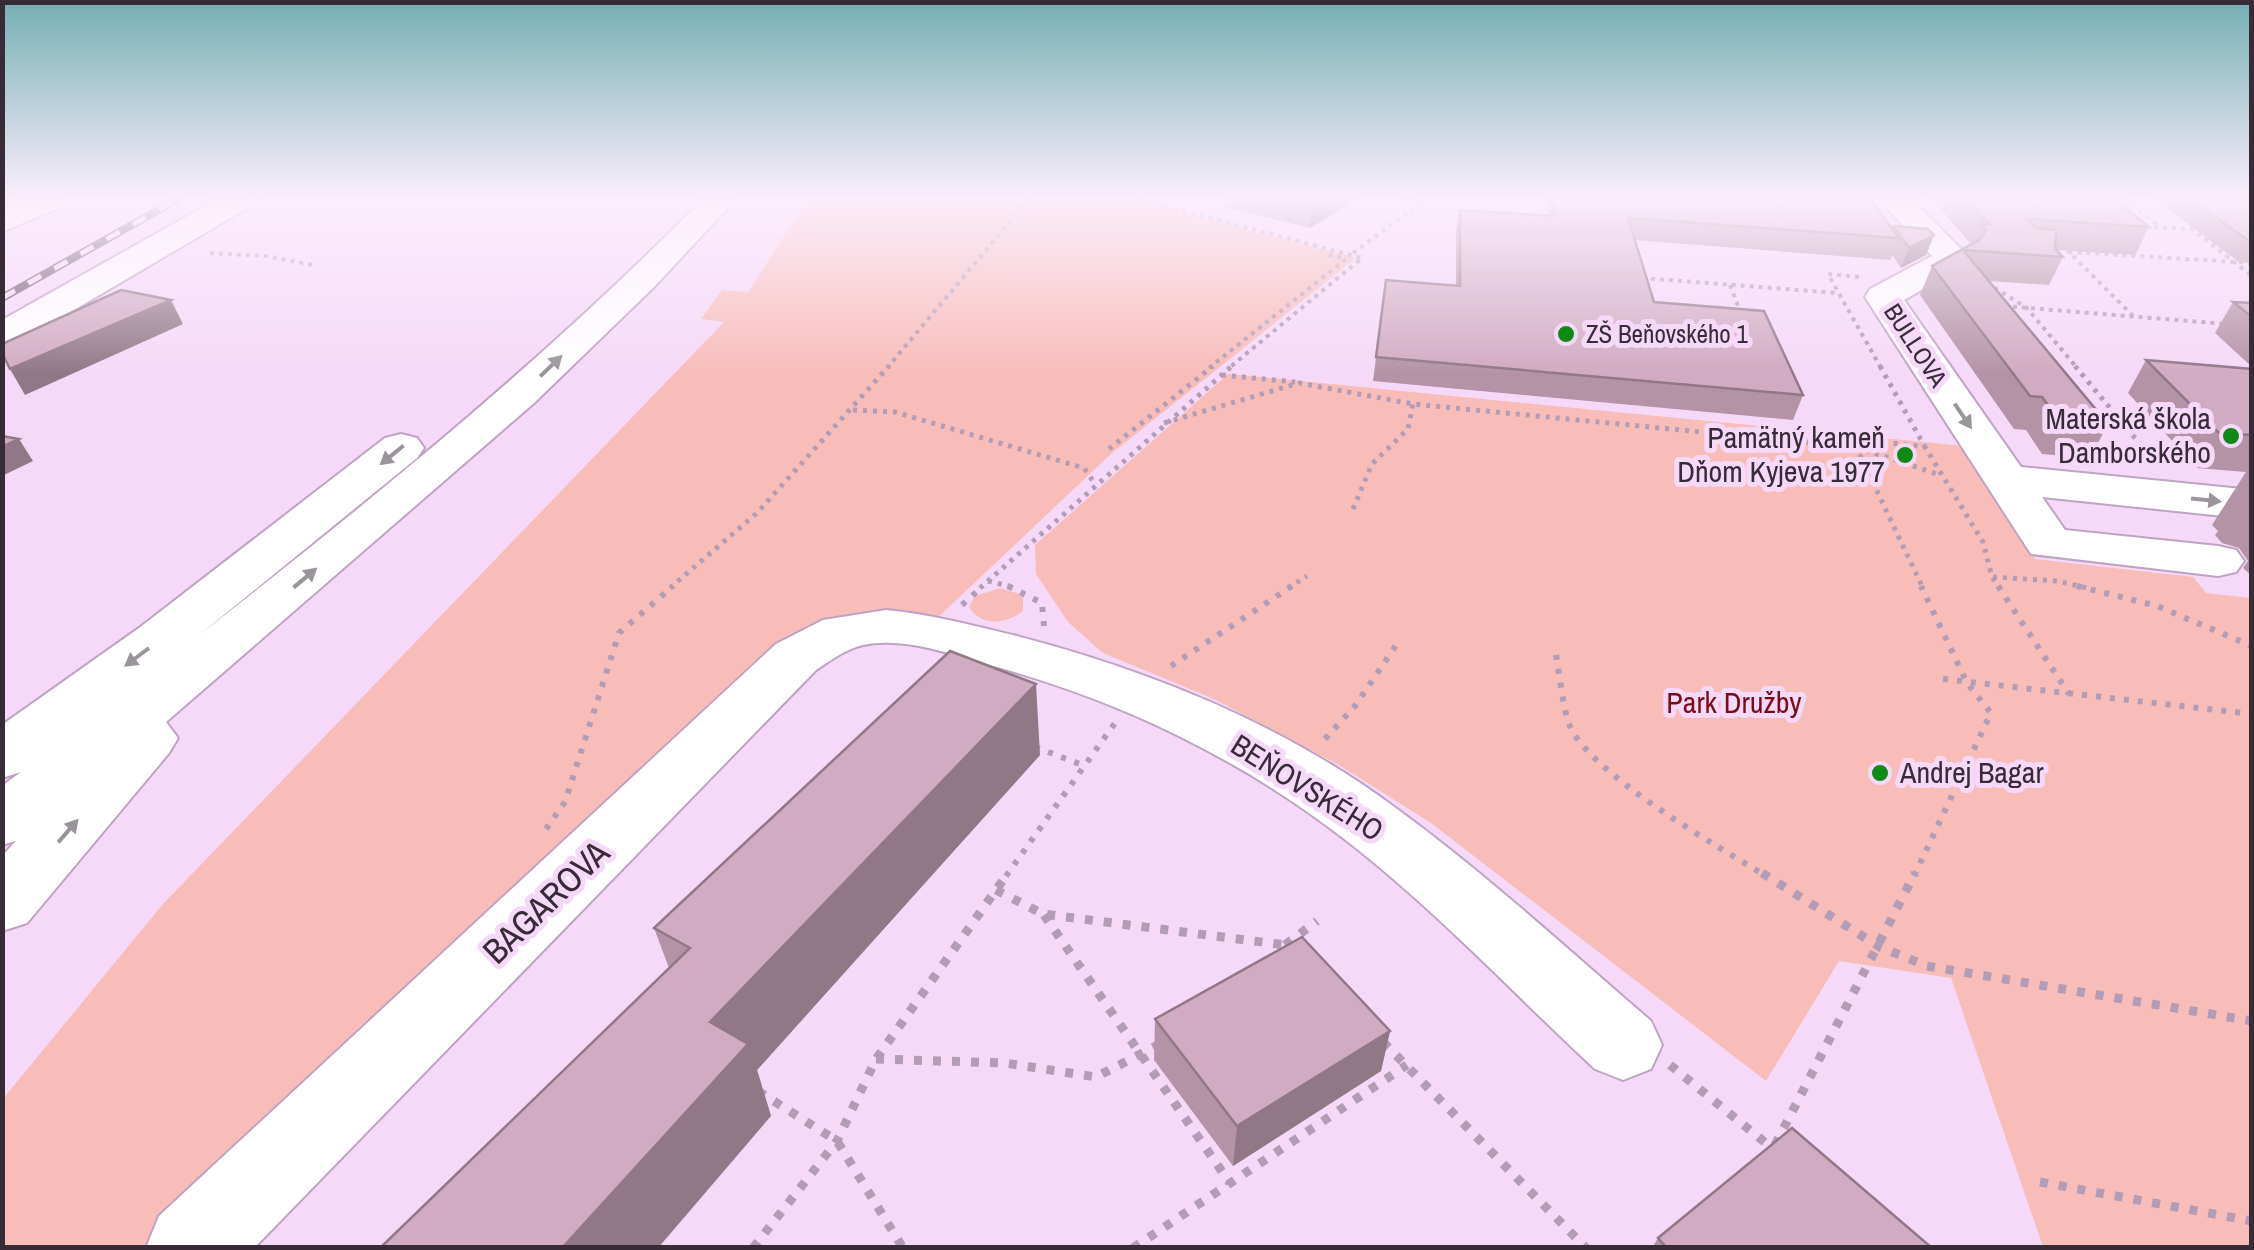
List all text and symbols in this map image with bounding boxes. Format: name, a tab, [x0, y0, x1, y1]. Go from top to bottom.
street label: BULLOVA	[1876, 297, 1956, 394]
place label: ZŠ Beňovského 1	[1586, 317, 1748, 351]
marker: ZŠ Beňovského 1	[1555, 323, 1577, 345]
one-way arrow	[539, 355, 563, 378]
place label: Materská škola Damborského	[2046, 398, 2211, 472]
one-way arrow	[1953, 403, 1972, 430]
place label: Pamätný kameň Dňom Kyjeva 1977	[1677, 417, 1885, 491]
marker: Materská škola Damborského	[2220, 425, 2242, 447]
one-way arrow	[379, 444, 404, 465]
marker: Pamätný kameň Dňom Kyjeva 1977	[1894, 444, 1916, 466]
one-way arrow	[2190, 492, 2222, 508]
one-way arrow	[292, 567, 317, 589]
one-way arrow	[123, 646, 150, 666]
park label: Park Družby	[1666, 682, 1802, 722]
street label: BEŇOVSKÉHO	[1224, 725, 1391, 850]
place label: Andrej Bagar	[1899, 752, 2044, 792]
marker: Andrej Bagar	[1869, 762, 1891, 784]
one-way arrow	[56, 819, 78, 844]
street label: BAGAROVA	[472, 829, 620, 974]

